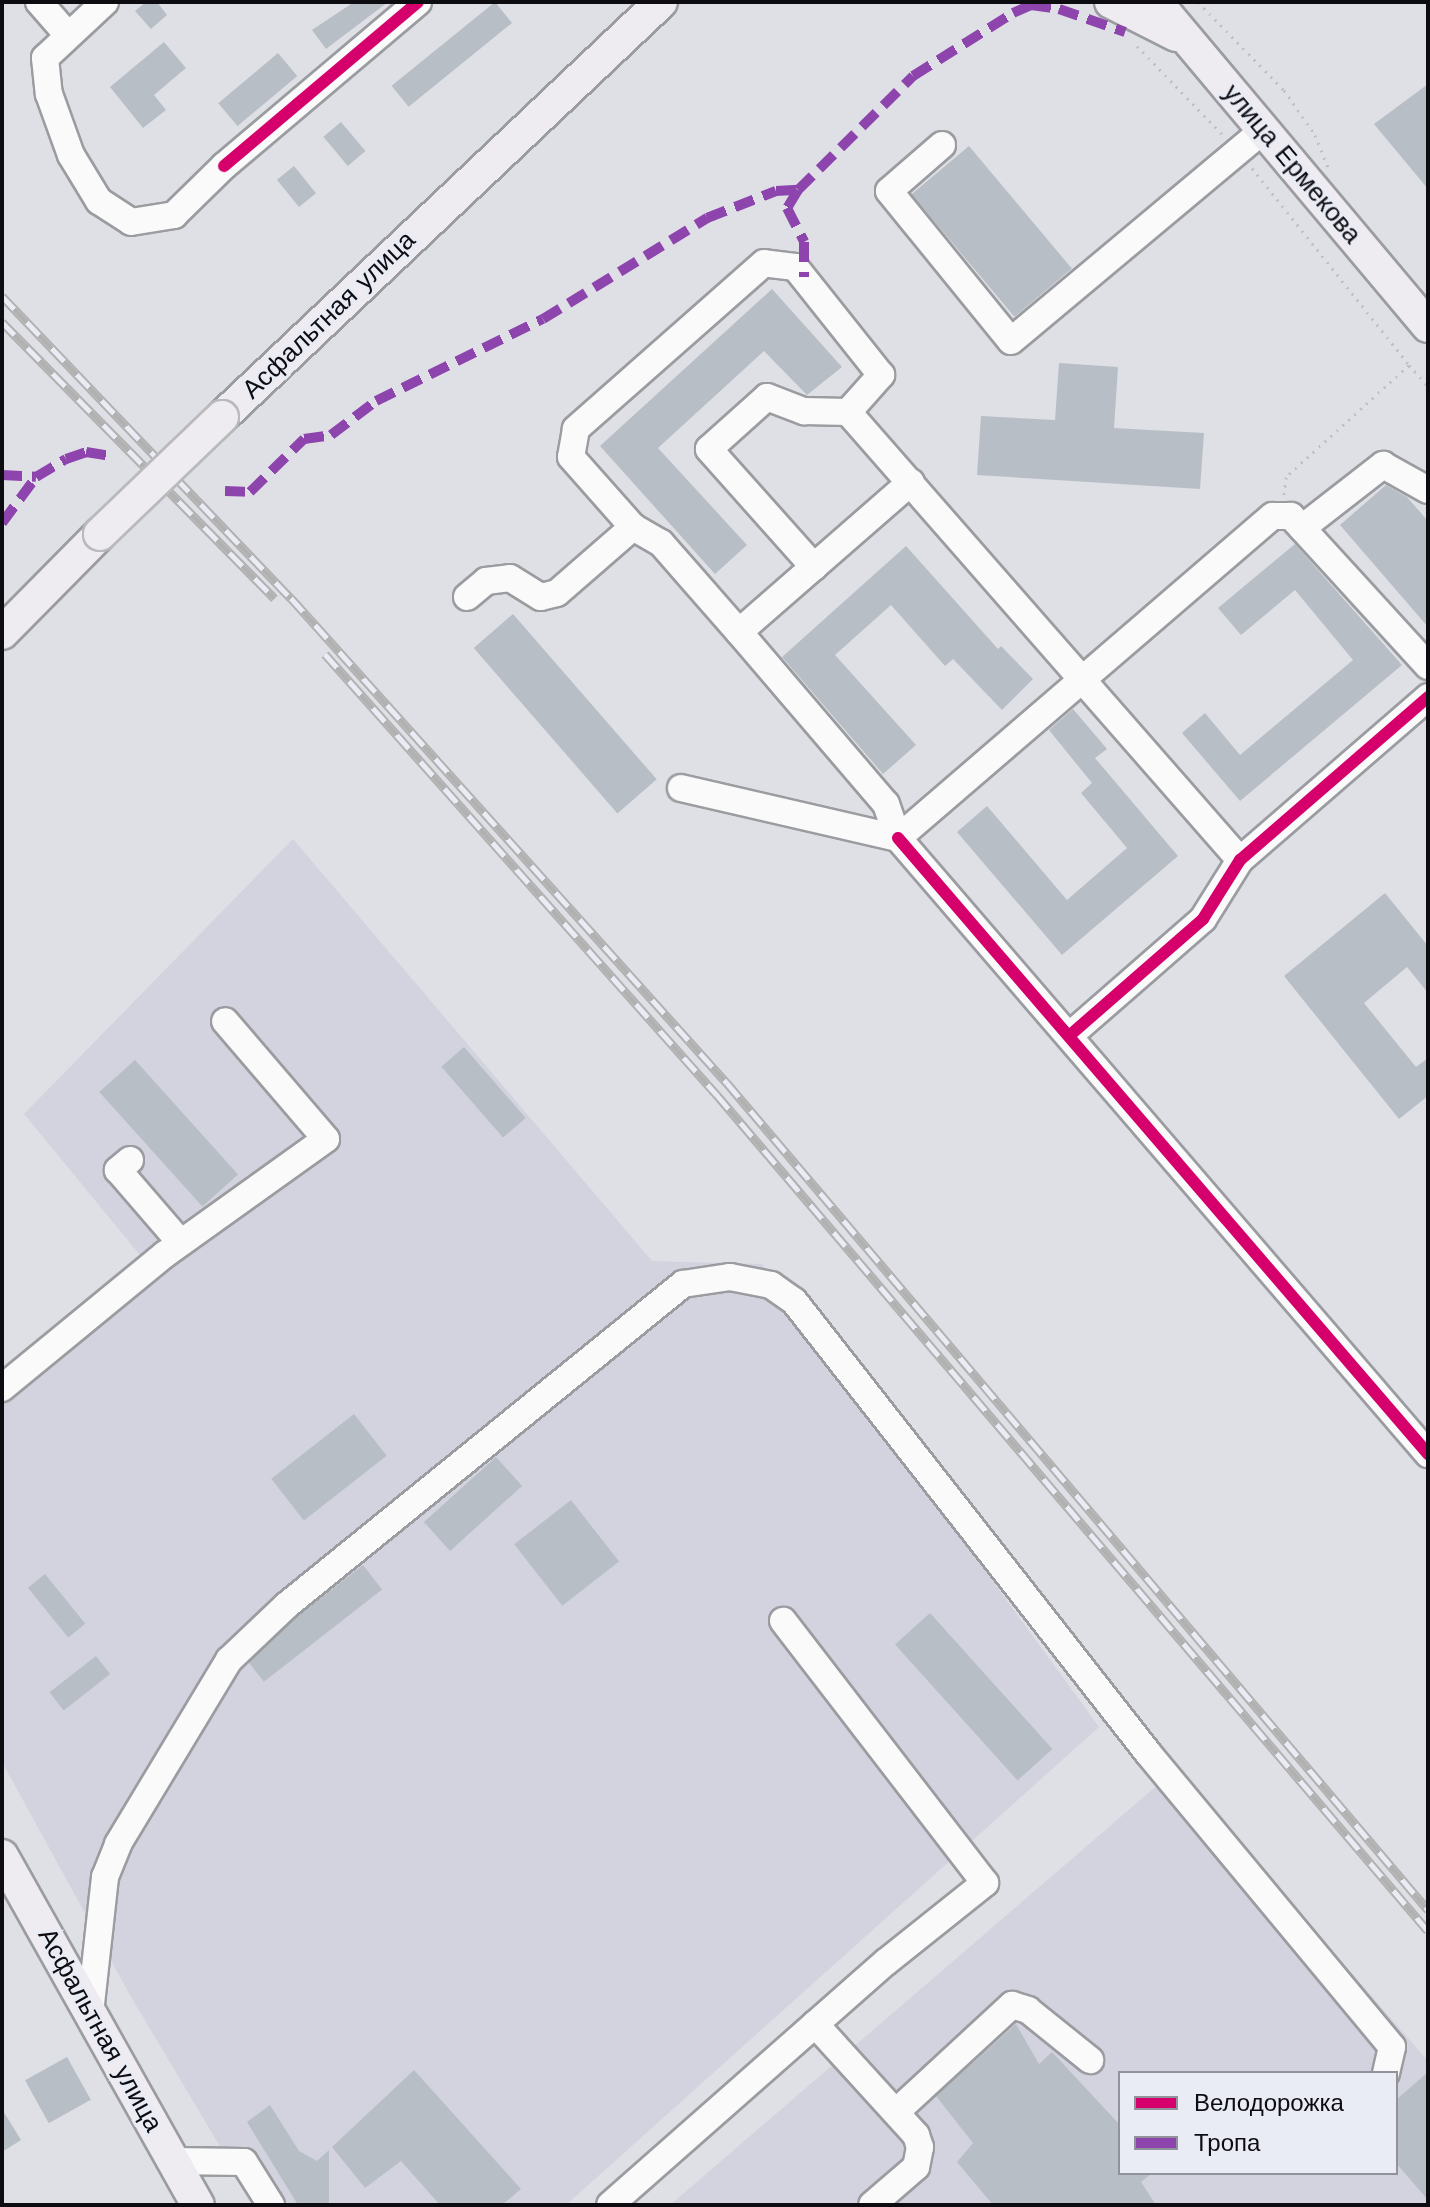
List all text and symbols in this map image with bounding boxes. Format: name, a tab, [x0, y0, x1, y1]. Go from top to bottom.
street label: улица Ермекова	[1216, 78, 1368, 250]
street label: Асфальтная улица	[236, 225, 422, 405]
street label: Асфальтная улица	[31, 1923, 169, 2137]
legend	[1118, 2071, 1398, 2175]
text: Велодорожка	[1194, 2089, 1344, 2117]
text: Тропа	[1194, 2129, 1260, 2157]

